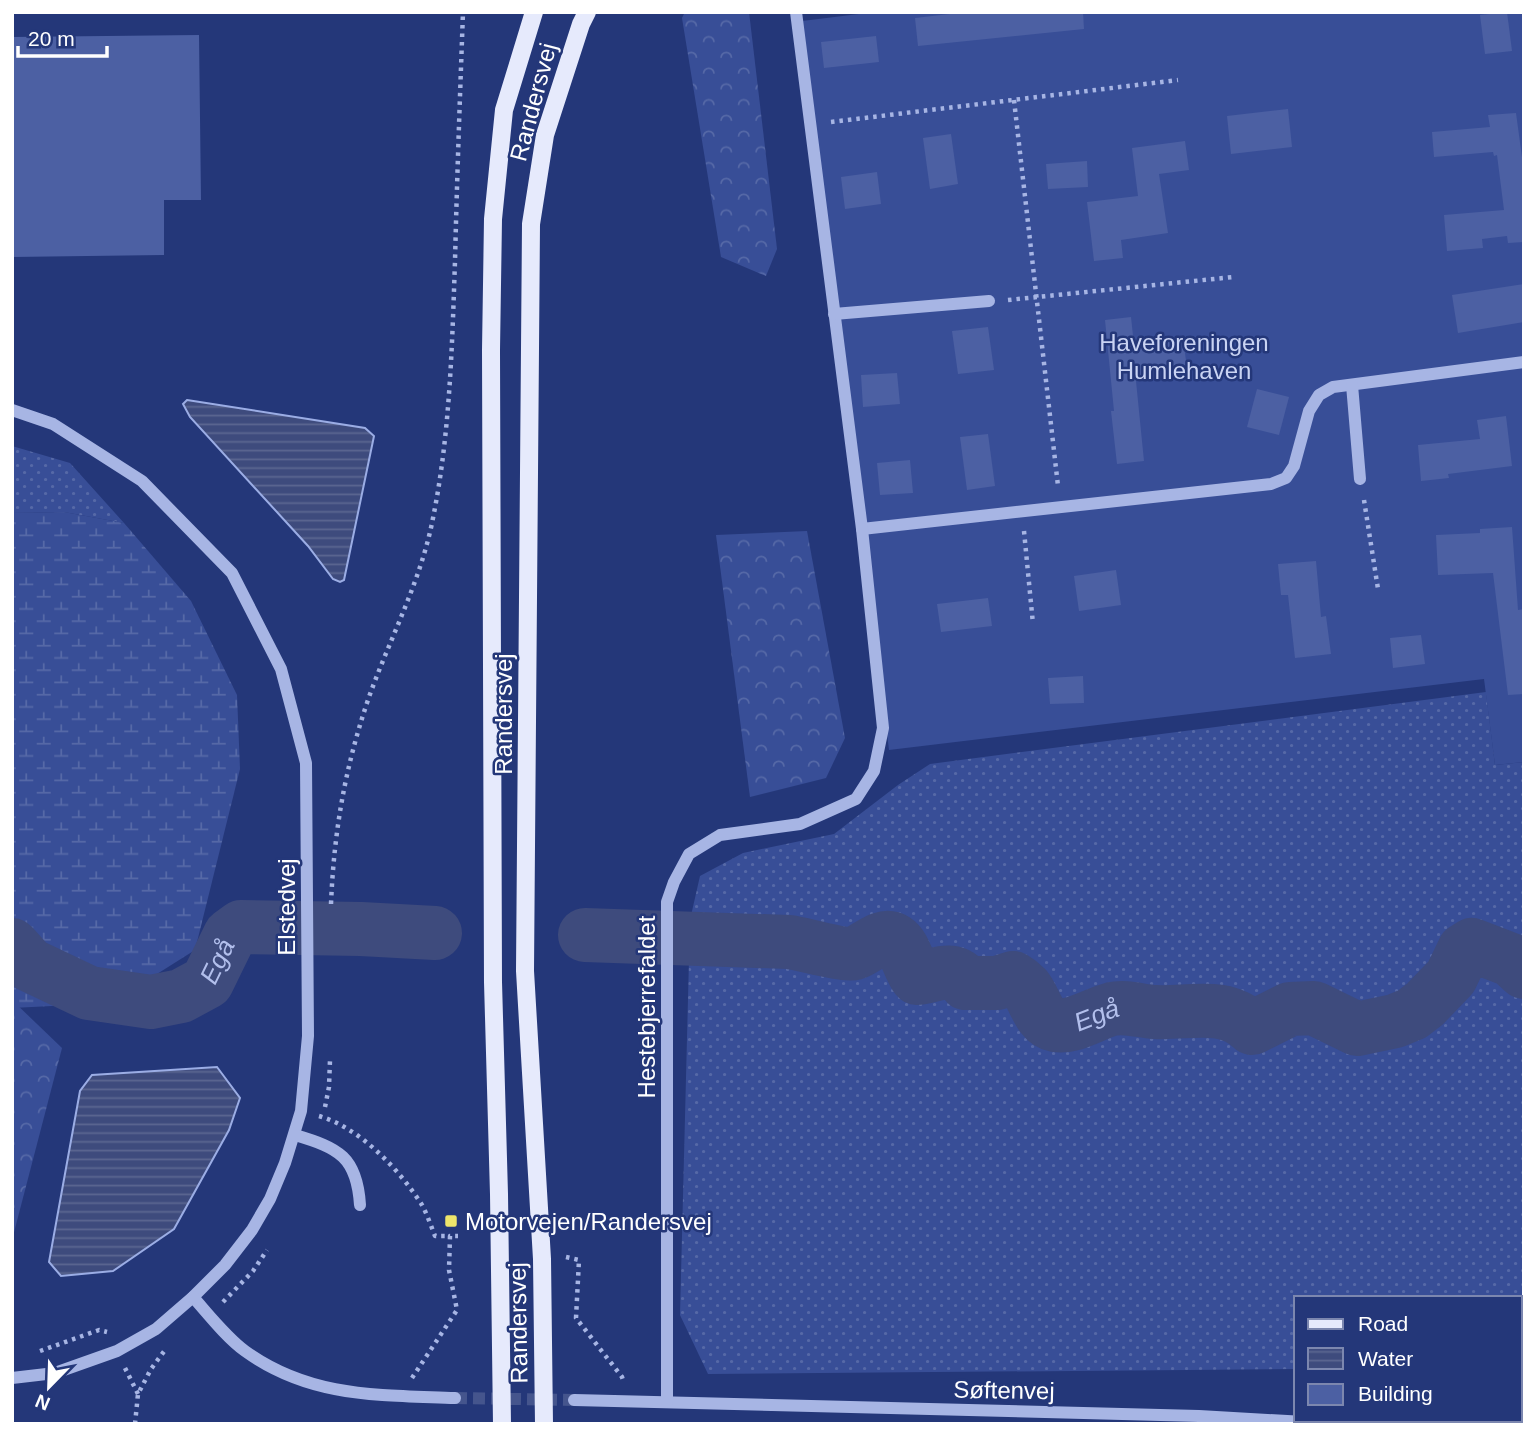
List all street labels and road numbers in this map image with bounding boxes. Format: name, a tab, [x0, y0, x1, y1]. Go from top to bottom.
street label: Randersvej	[504, 40, 562, 164]
street label: Randersvej	[490, 653, 517, 775]
street label: Elstedvej	[273, 858, 300, 956]
street label: Hestebjerrefaldet	[633, 915, 660, 1098]
street label: Randersvej	[503, 1262, 533, 1384]
street label: Søftenvej	[953, 1376, 1055, 1404]

